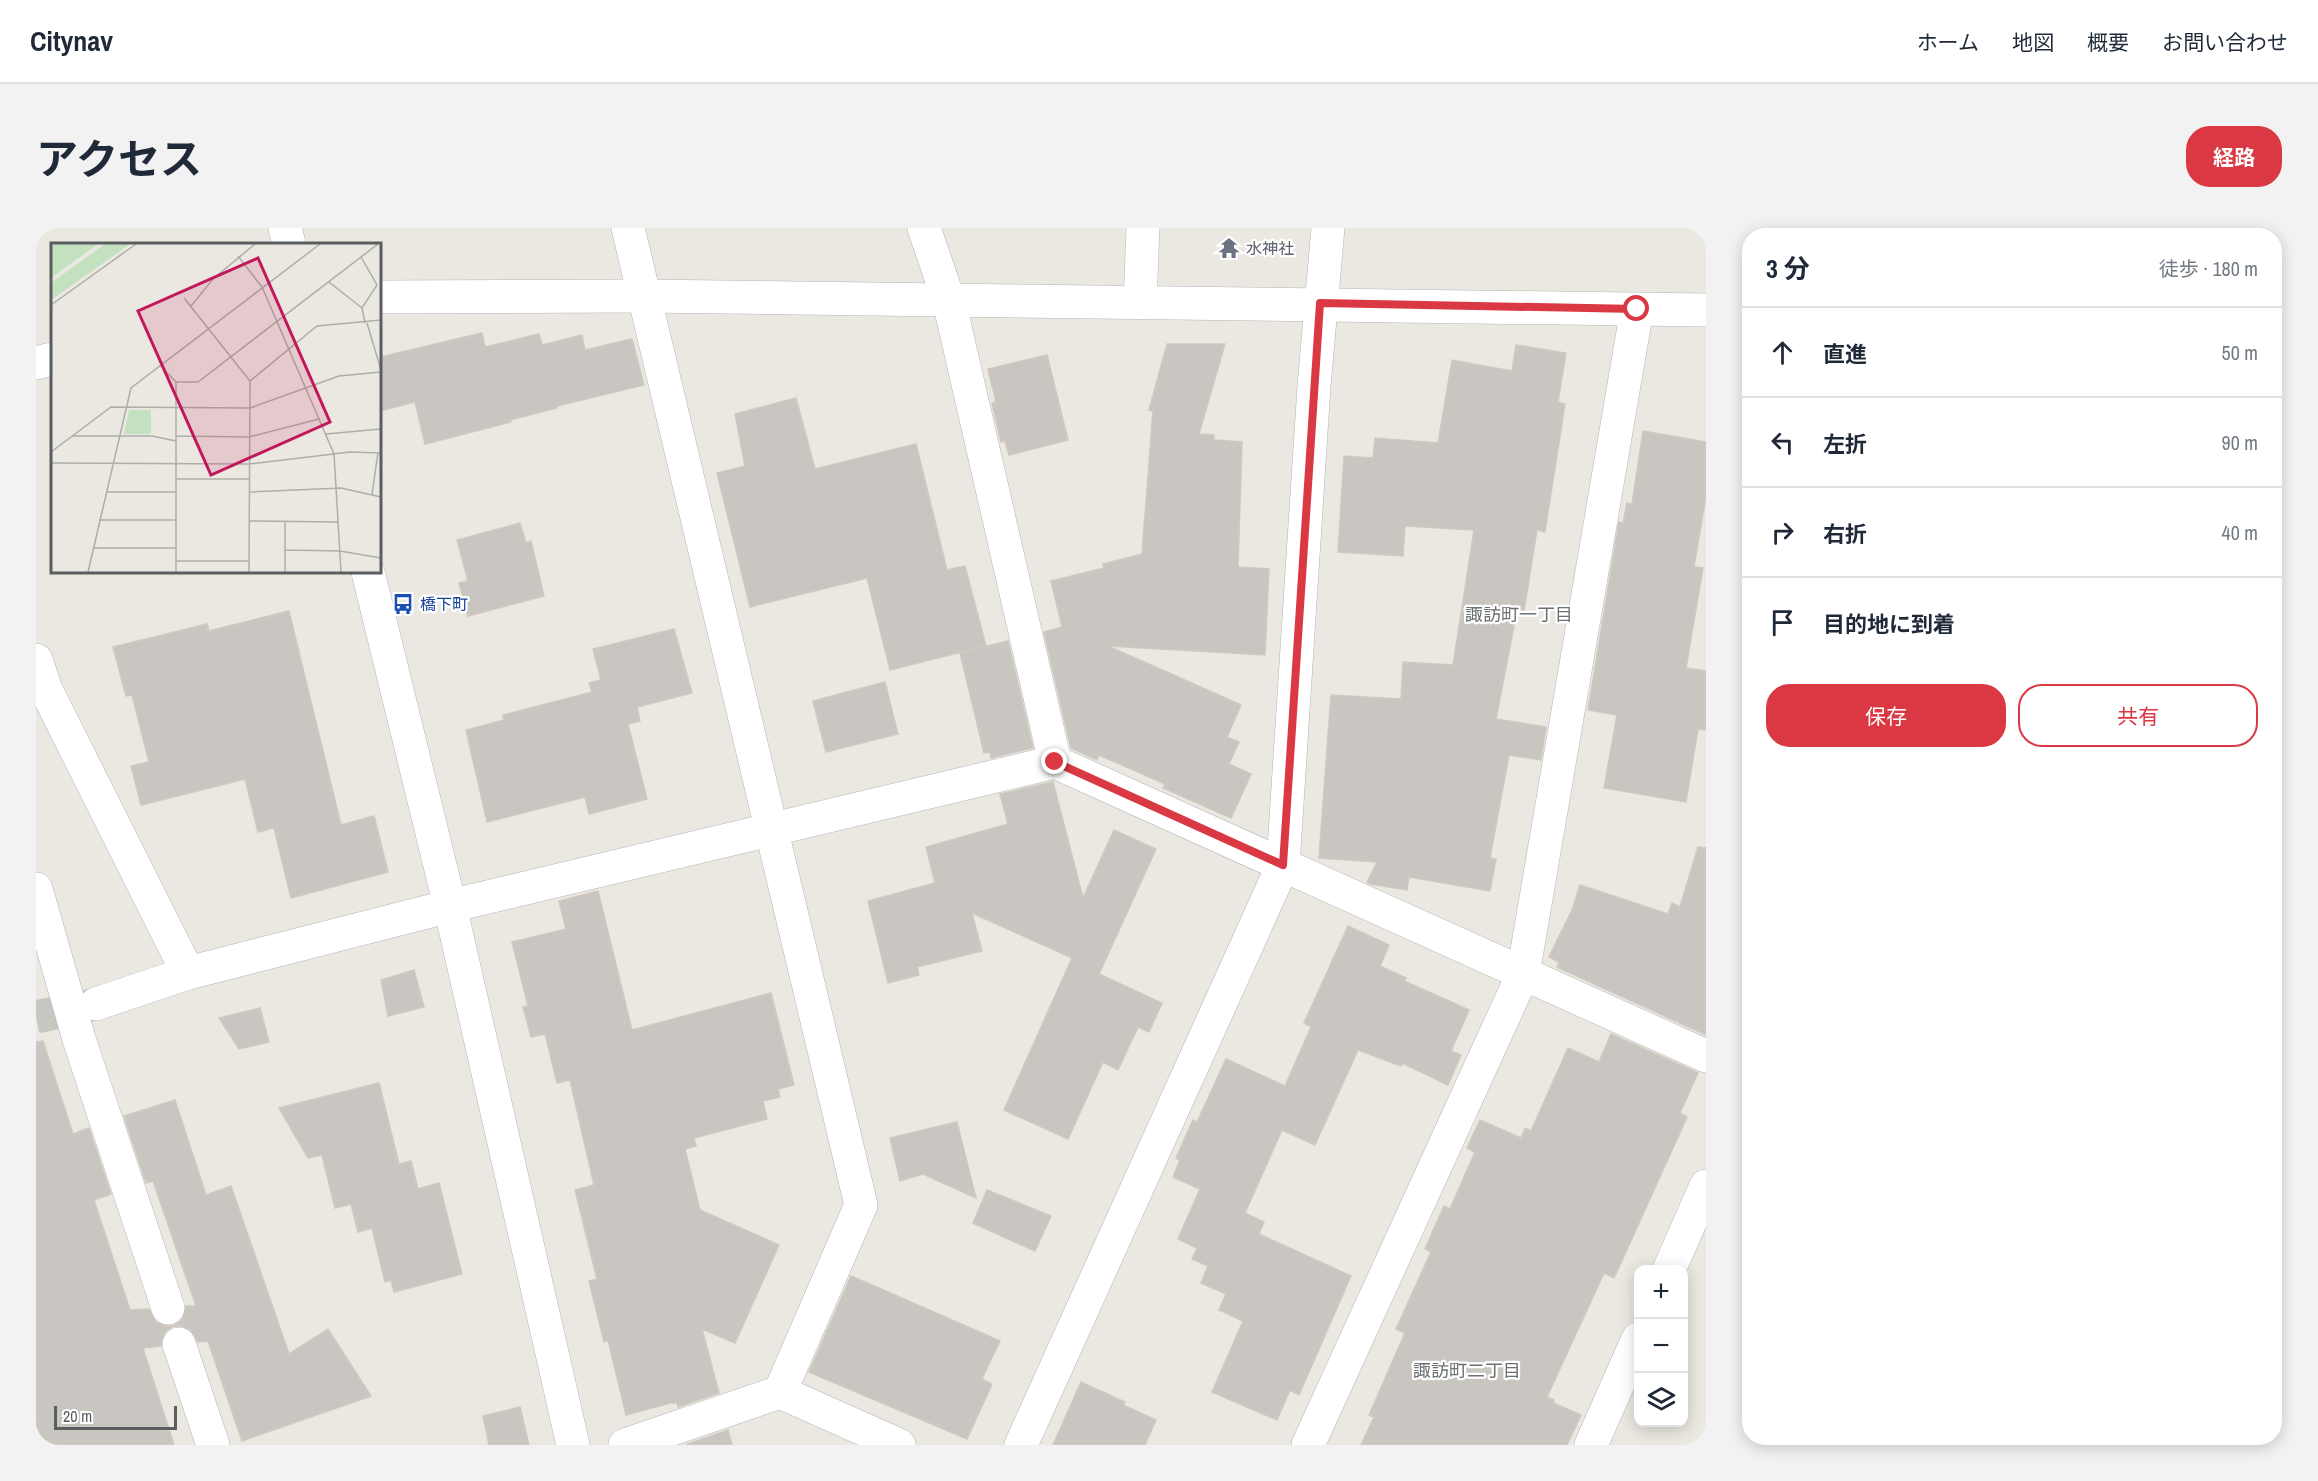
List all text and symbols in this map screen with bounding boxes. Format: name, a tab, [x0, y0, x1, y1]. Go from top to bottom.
text: Citynav	[30, 22, 113, 60]
text: ホーム	[1917, 28, 1979, 57]
text: 地図	[2012, 28, 2054, 57]
text: 概要	[2087, 28, 2129, 57]
text: お問い合わせ	[2162, 28, 2288, 57]
button: 経路	[2186, 126, 2282, 187]
text: アクセス	[36, 131, 202, 187]
temple icon: 水神社	[1217, 236, 1241, 260]
place label: 水神社	[1246, 237, 1294, 259]
inset map	[51, 243, 381, 573]
text: 3 分	[1766, 251, 1810, 286]
text: 徒歩 · 180 m	[2159, 255, 2258, 282]
route start	[1623, 295, 1649, 321]
icon: ahead	[1766, 336, 1799, 369]
text: 直進	[1823, 339, 1867, 369]
text: 50 m	[2222, 339, 2258, 366]
icon: left	[1766, 426, 1799, 459]
text: 左折	[1823, 429, 1867, 459]
text: 90 m	[2222, 429, 2258, 456]
icon: right	[1766, 516, 1799, 549]
text: 右折	[1823, 519, 1867, 549]
text: 40 m	[2222, 519, 2258, 546]
bus stop icon: 橋下町	[391, 592, 415, 616]
place label: 橋下町	[420, 593, 468, 615]
district label: 諏訪町一丁目	[1465, 602, 1573, 627]
icon: arrive	[1766, 606, 1799, 639]
text: 目的地に到着	[1823, 609, 1955, 639]
button: 保存	[1766, 684, 2006, 747]
button: 共有	[2018, 684, 2258, 747]
route end	[1041, 748, 1067, 774]
map controls	[1634, 1265, 1688, 1427]
button: +	[1634, 1265, 1688, 1319]
button: −	[1634, 1319, 1688, 1373]
district label: 諏訪町二丁目	[1413, 1358, 1521, 1383]
button: layers	[1634, 1373, 1688, 1427]
scale bar	[54, 1403, 177, 1430]
text: 20 m	[63, 1405, 92, 1427]

